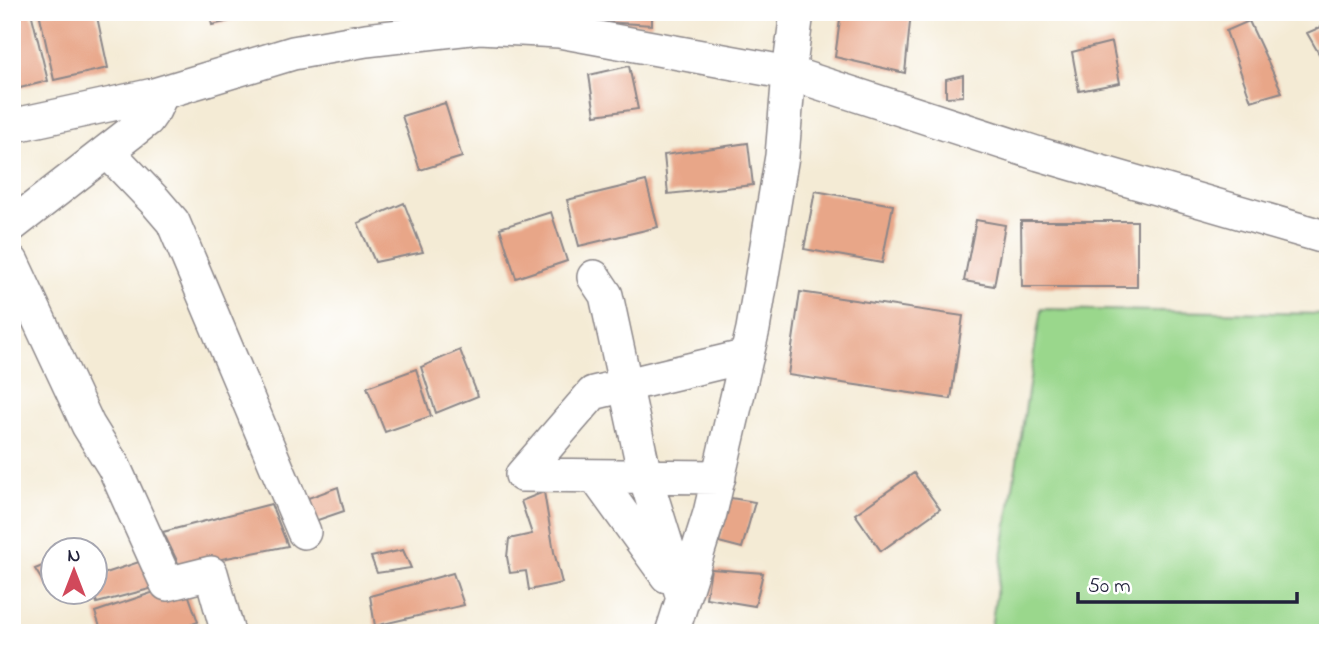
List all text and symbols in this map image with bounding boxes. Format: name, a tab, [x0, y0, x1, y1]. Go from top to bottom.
north arrow	[38, 536, 108, 606]
text: N	[68, 543, 81, 570]
scale bar	[1078, 561, 1296, 605]
text: 50 m	[1088, 572, 1131, 602]

